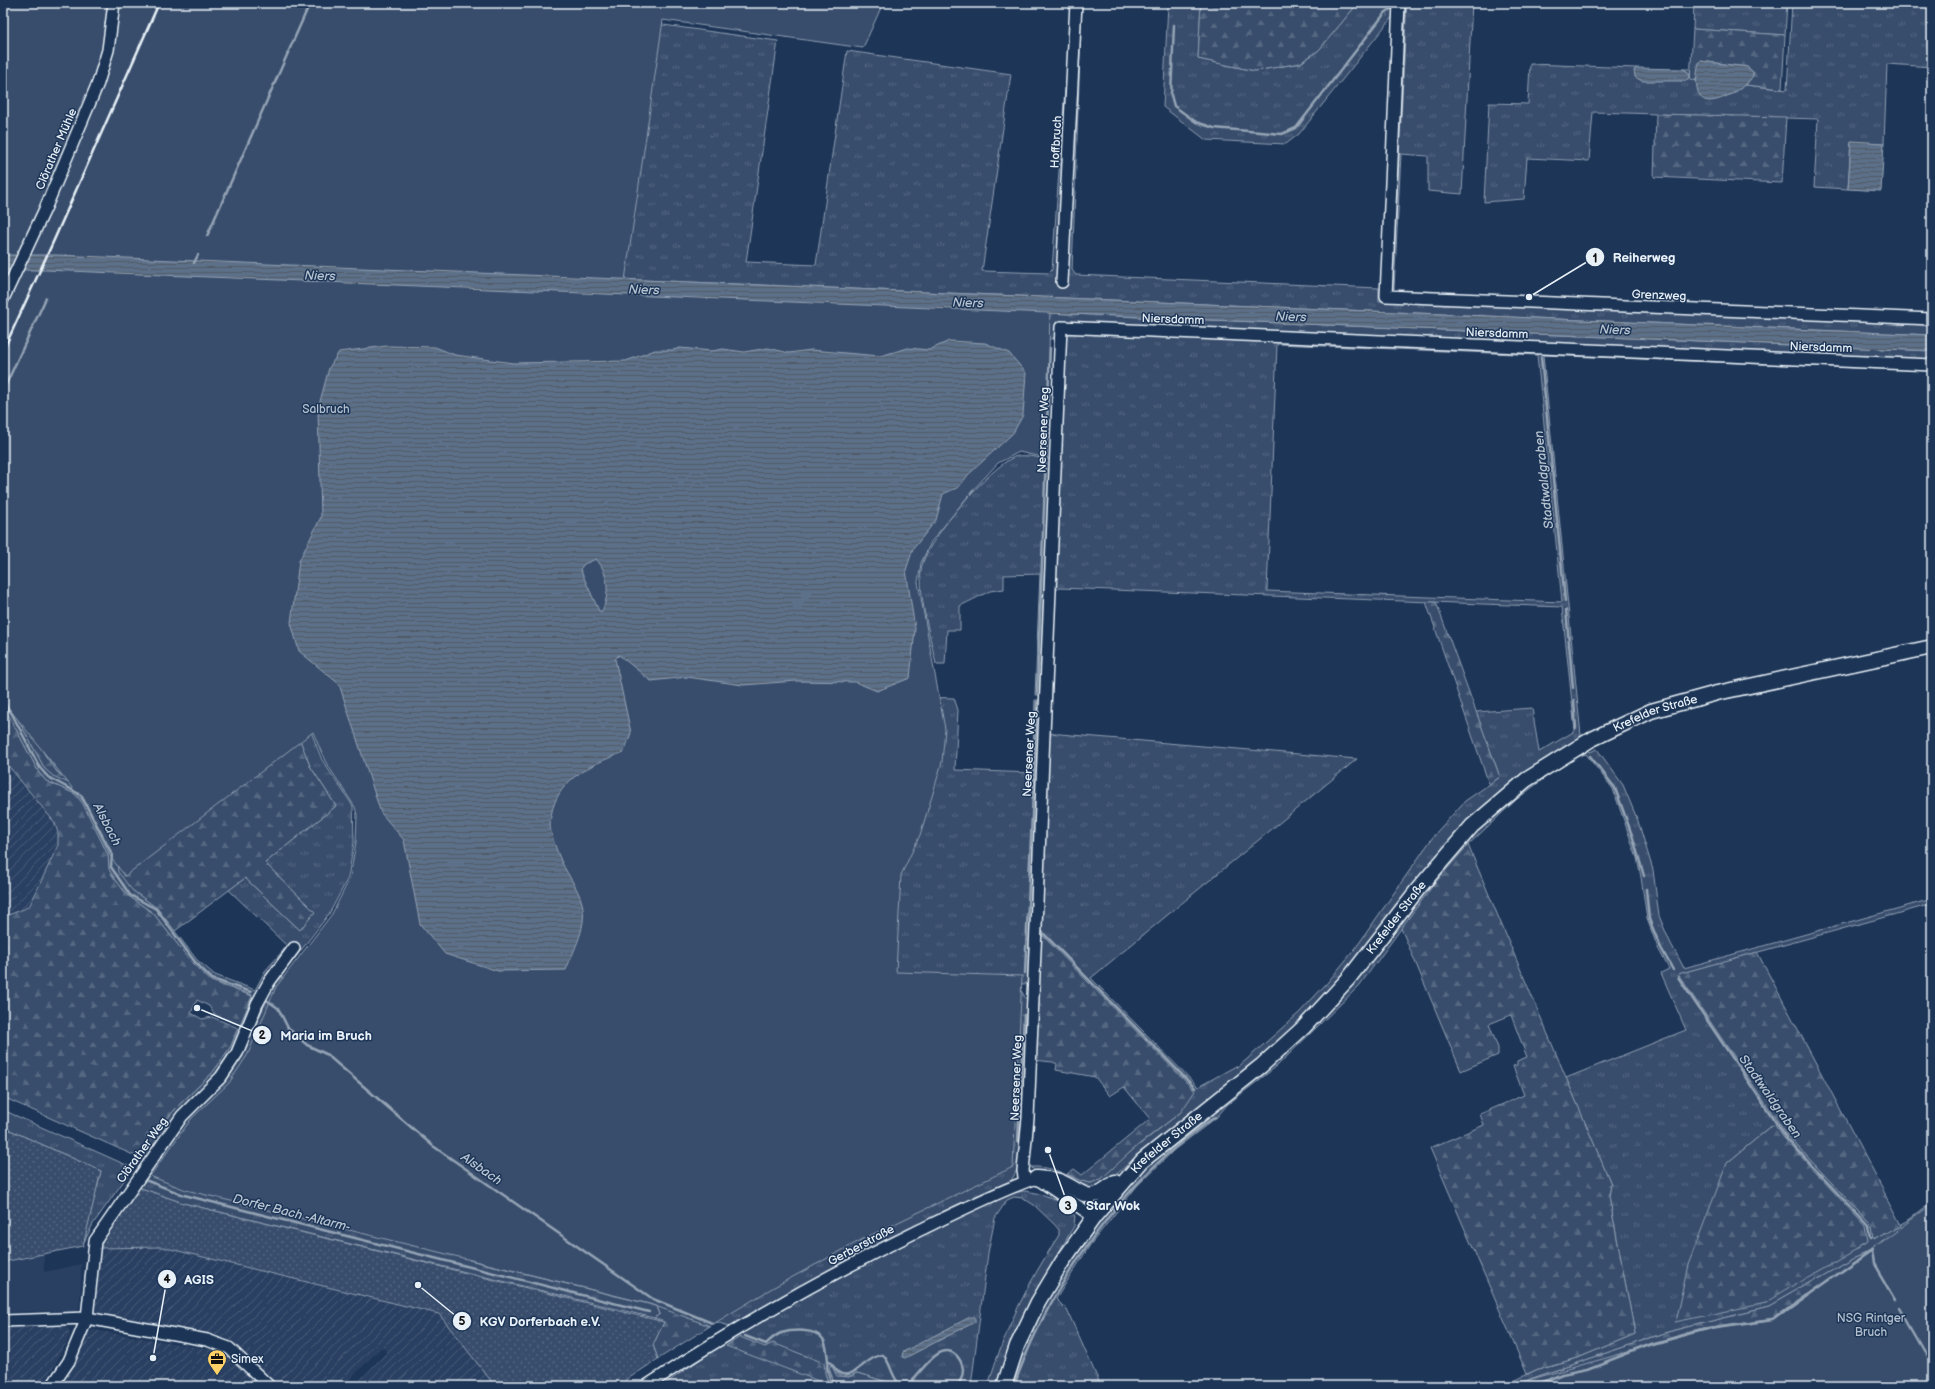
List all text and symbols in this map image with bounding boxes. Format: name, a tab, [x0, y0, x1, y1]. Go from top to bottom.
street label: Clörather Mühle	[33, 106, 80, 192]
street label: Hoffbruch	[1048, 115, 1065, 169]
callout: Reiherweg	[1585, 245, 1683, 270]
text: Reiherweg	[1613, 250, 1675, 266]
text: 1	[1592, 251, 1598, 266]
water label: Niers	[304, 267, 336, 285]
water label: Niers	[628, 281, 660, 299]
street label: Grenzweg	[1631, 287, 1687, 304]
water label: Niers	[952, 294, 984, 312]
water label: Niers	[1275, 308, 1307, 326]
street label: Niersdamm	[1141, 311, 1205, 328]
water label: Niers	[1599, 321, 1631, 339]
street label: Niersdamm	[1465, 325, 1529, 342]
street label: Niersdamm	[1789, 339, 1853, 356]
street label: Neersener Weg	[1035, 387, 1052, 473]
park label: Salbruch	[302, 402, 350, 417]
water label: Stadtwaldgraben	[1531, 430, 1557, 530]
street label: Krefelder Straße	[1611, 692, 1699, 736]
street label: Neersener Weg	[1020, 711, 1039, 797]
water label: Alsbach	[89, 799, 125, 849]
street label: Krefelder Straße	[1363, 878, 1430, 957]
callout: Maria im Bruch	[252, 1023, 380, 1048]
text: 2	[258, 1028, 266, 1043]
text: Maria im Bruch	[280, 1028, 372, 1044]
street label: Neersener Weg	[1008, 1035, 1025, 1121]
water label: Stadtwaldgraben	[1735, 1052, 1805, 1142]
street label: Krefelder Straße	[1128, 1109, 1206, 1177]
street label: Clörather Weg	[114, 1114, 171, 1186]
water label: Alsbach	[457, 1148, 505, 1189]
water label: Dorfer Bach -Altarm-	[231, 1191, 353, 1235]
callout: Star Wok	[1058, 1193, 1148, 1218]
text: Star Wok	[1086, 1198, 1140, 1214]
text: 3	[1064, 1199, 1072, 1214]
street label: Gerberstraße	[825, 1222, 897, 1269]
callout: AGIS	[157, 1267, 222, 1292]
text: 4	[163, 1272, 171, 1287]
text: AGIS	[183, 1272, 214, 1288]
callout: KGV Dorferbach e.V.	[452, 1309, 609, 1334]
park label: NSG Rintger Bruch	[1837, 1311, 1906, 1340]
text: 5	[459, 1314, 466, 1329]
text: KGV Dorferbach e.V.	[480, 1314, 601, 1330]
office icon: Simex	[206, 1348, 228, 1376]
place label: Simex	[231, 1352, 264, 1367]

